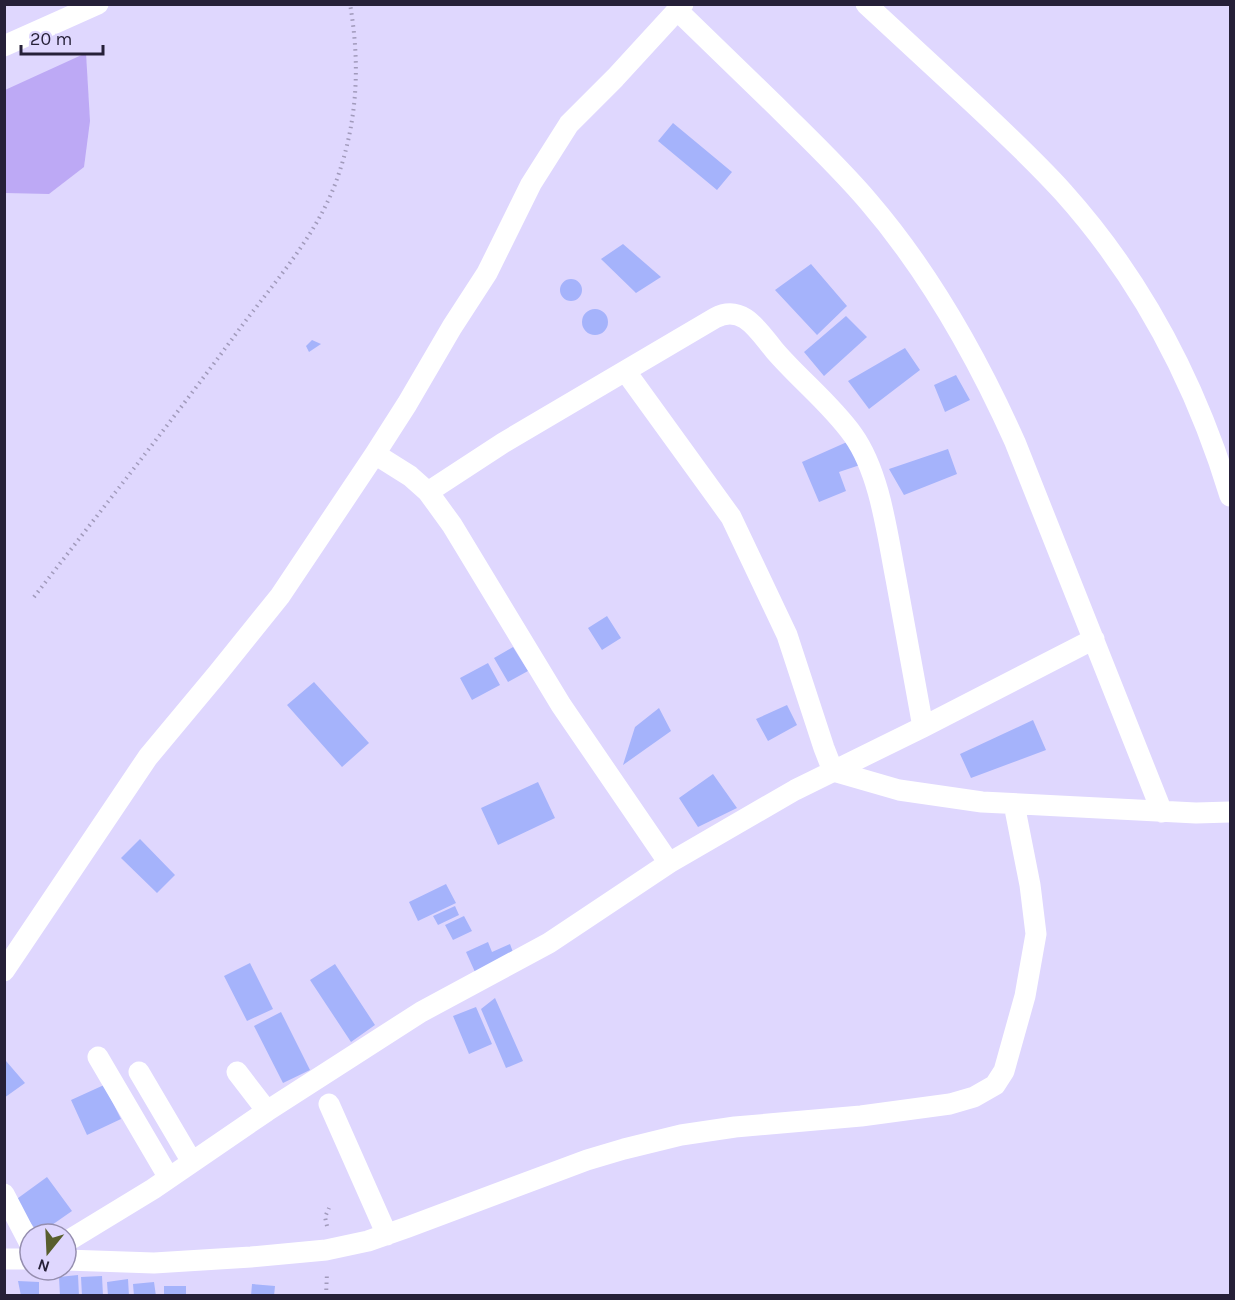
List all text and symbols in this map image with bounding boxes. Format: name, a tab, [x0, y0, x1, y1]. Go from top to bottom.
scale bar	[21, 18, 104, 56]
text: 20 m	[30, 28, 72, 50]
north arrow	[18, 1222, 78, 1282]
text: N	[35, 1255, 52, 1277]

